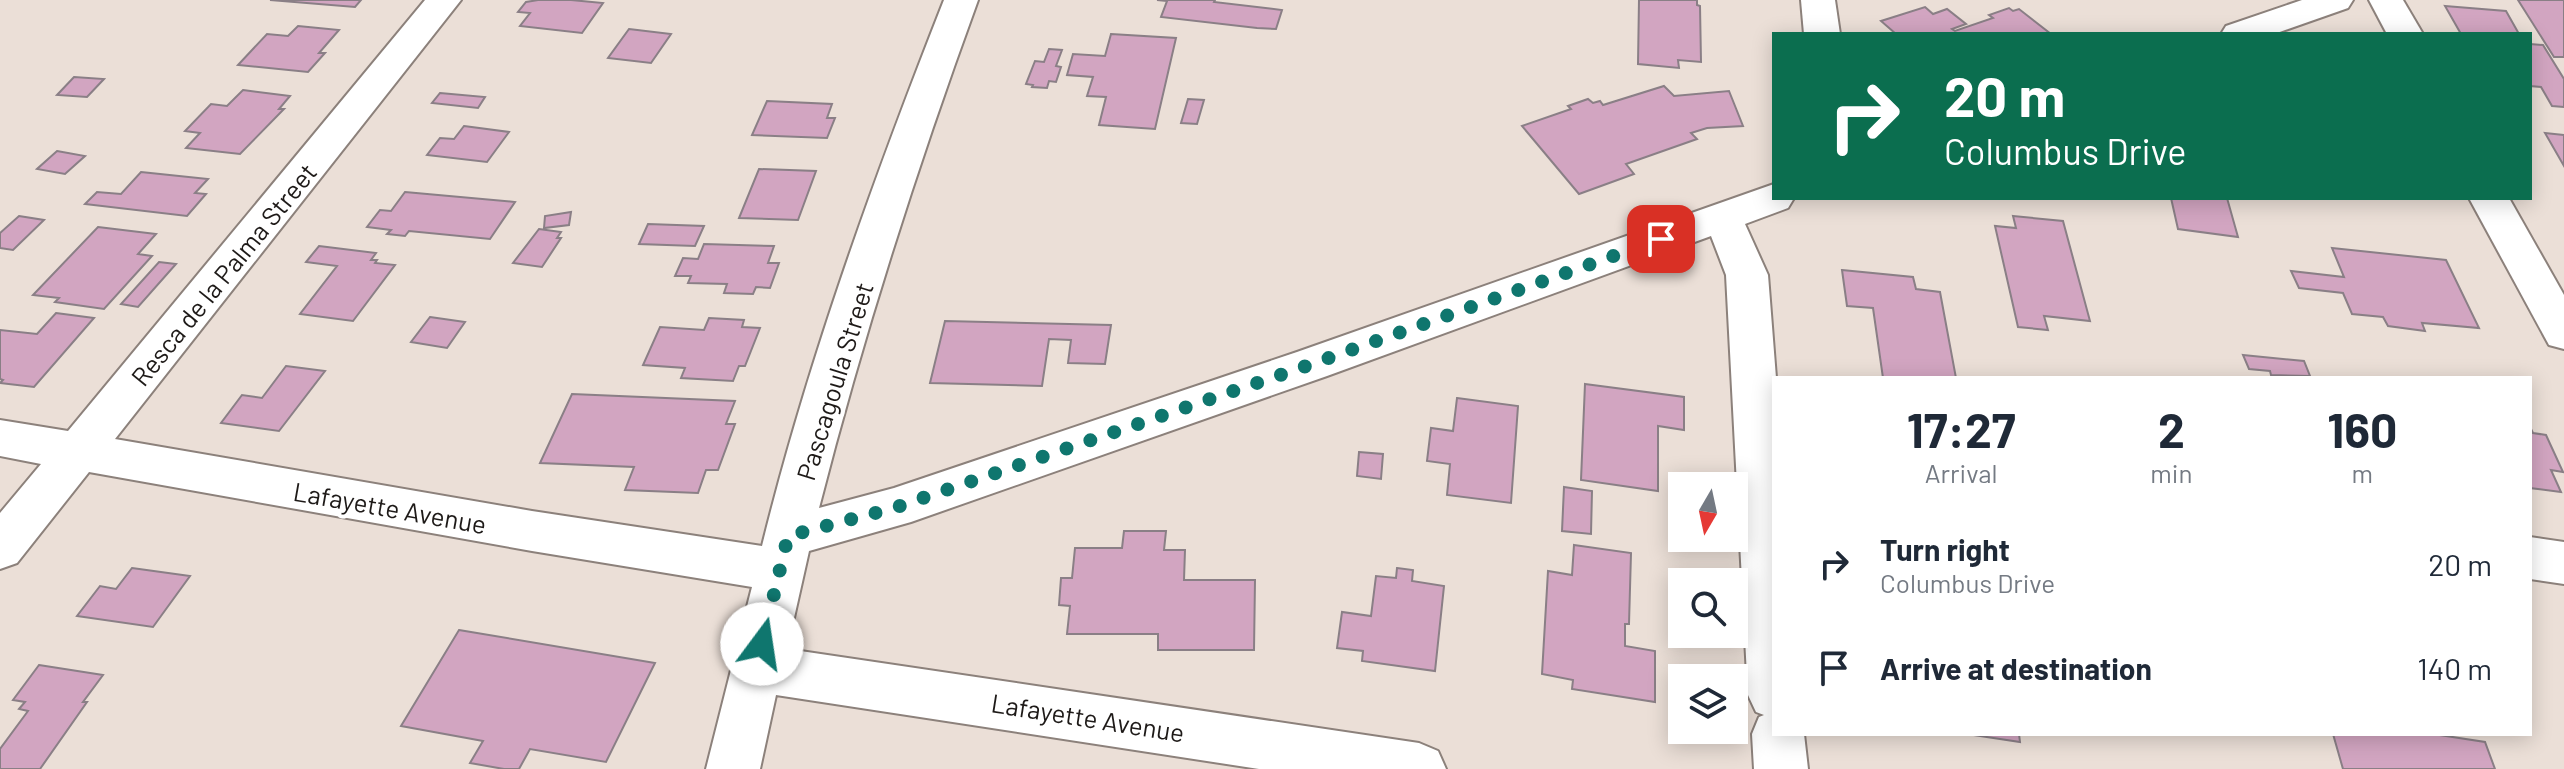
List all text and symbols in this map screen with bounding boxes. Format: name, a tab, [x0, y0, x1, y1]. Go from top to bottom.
text: 20 m	[1944, 61, 2065, 128]
icon: right	[1812, 64, 1916, 168]
text: Columbus Drive	[1944, 129, 2186, 172]
street label: Resca de la Palma Street	[124, 157, 322, 391]
pin	[1627, 205, 1695, 273]
icon: arrive	[1639, 217, 1683, 261]
street label: Pascagoula Street	[789, 278, 879, 484]
text: 17:27	[1907, 400, 2016, 458]
text: 2	[2158, 400, 2185, 458]
text: 160	[2327, 400, 2397, 458]
text: Arrival	[1925, 457, 1997, 488]
text: min	[2150, 457, 2192, 488]
text: m	[2351, 457, 2373, 488]
north arrow	[1668, 472, 1748, 552]
map controls	[1668, 472, 1748, 744]
street label: Lafayette Avenue	[291, 475, 489, 539]
text: Turn right	[1880, 531, 2010, 567]
icon: right	[1812, 542, 1856, 586]
text: 20 m	[2428, 546, 2492, 582]
text: Columbus Drive	[1880, 567, 2055, 598]
button: search	[1668, 568, 1748, 648]
position arrow	[720, 602, 804, 686]
icon: arrive	[1812, 646, 1856, 690]
text: Arrive at destination	[1880, 650, 2152, 686]
text: 140 m	[2417, 650, 2492, 686]
button: layers	[1668, 664, 1748, 744]
street label: Lafayette Avenue	[989, 686, 1187, 748]

